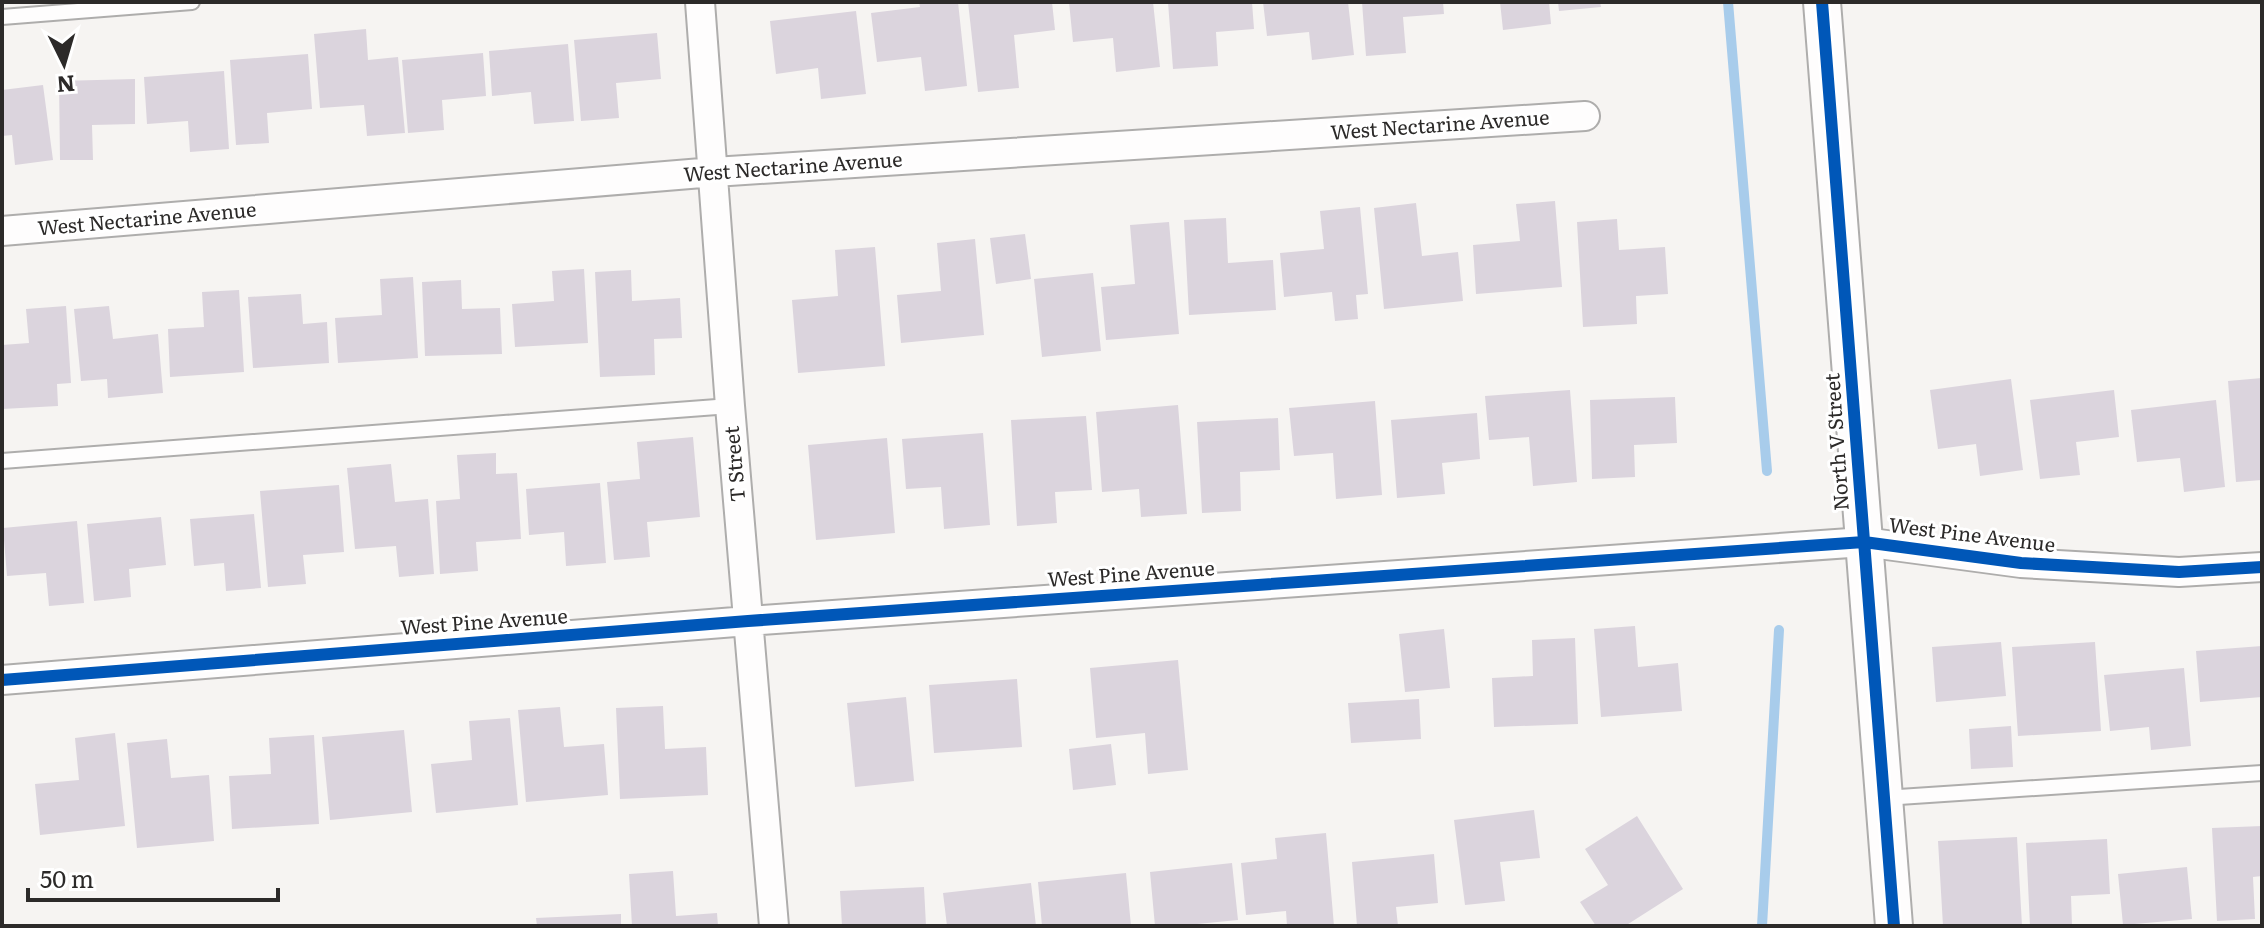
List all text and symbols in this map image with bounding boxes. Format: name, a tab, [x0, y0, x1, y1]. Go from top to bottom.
north arrow	[24, 24, 104, 104]
text: N	[55, 68, 77, 103]
street label: West Nectarine Avenue	[1329, 100, 1550, 146]
street label: West Nectarine Avenue	[682, 142, 903, 188]
street label: West Nectarine Avenue	[36, 193, 257, 242]
street label: North V Street	[1815, 372, 1855, 512]
street label: T Street	[715, 425, 751, 503]
street label: West Pine Avenue	[1887, 508, 2057, 558]
street label: West Pine Avenue	[1046, 551, 1215, 593]
street label: West Pine Avenue	[399, 599, 568, 641]
scale bar	[28, 852, 278, 902]
text: 50 m	[40, 860, 94, 895]

